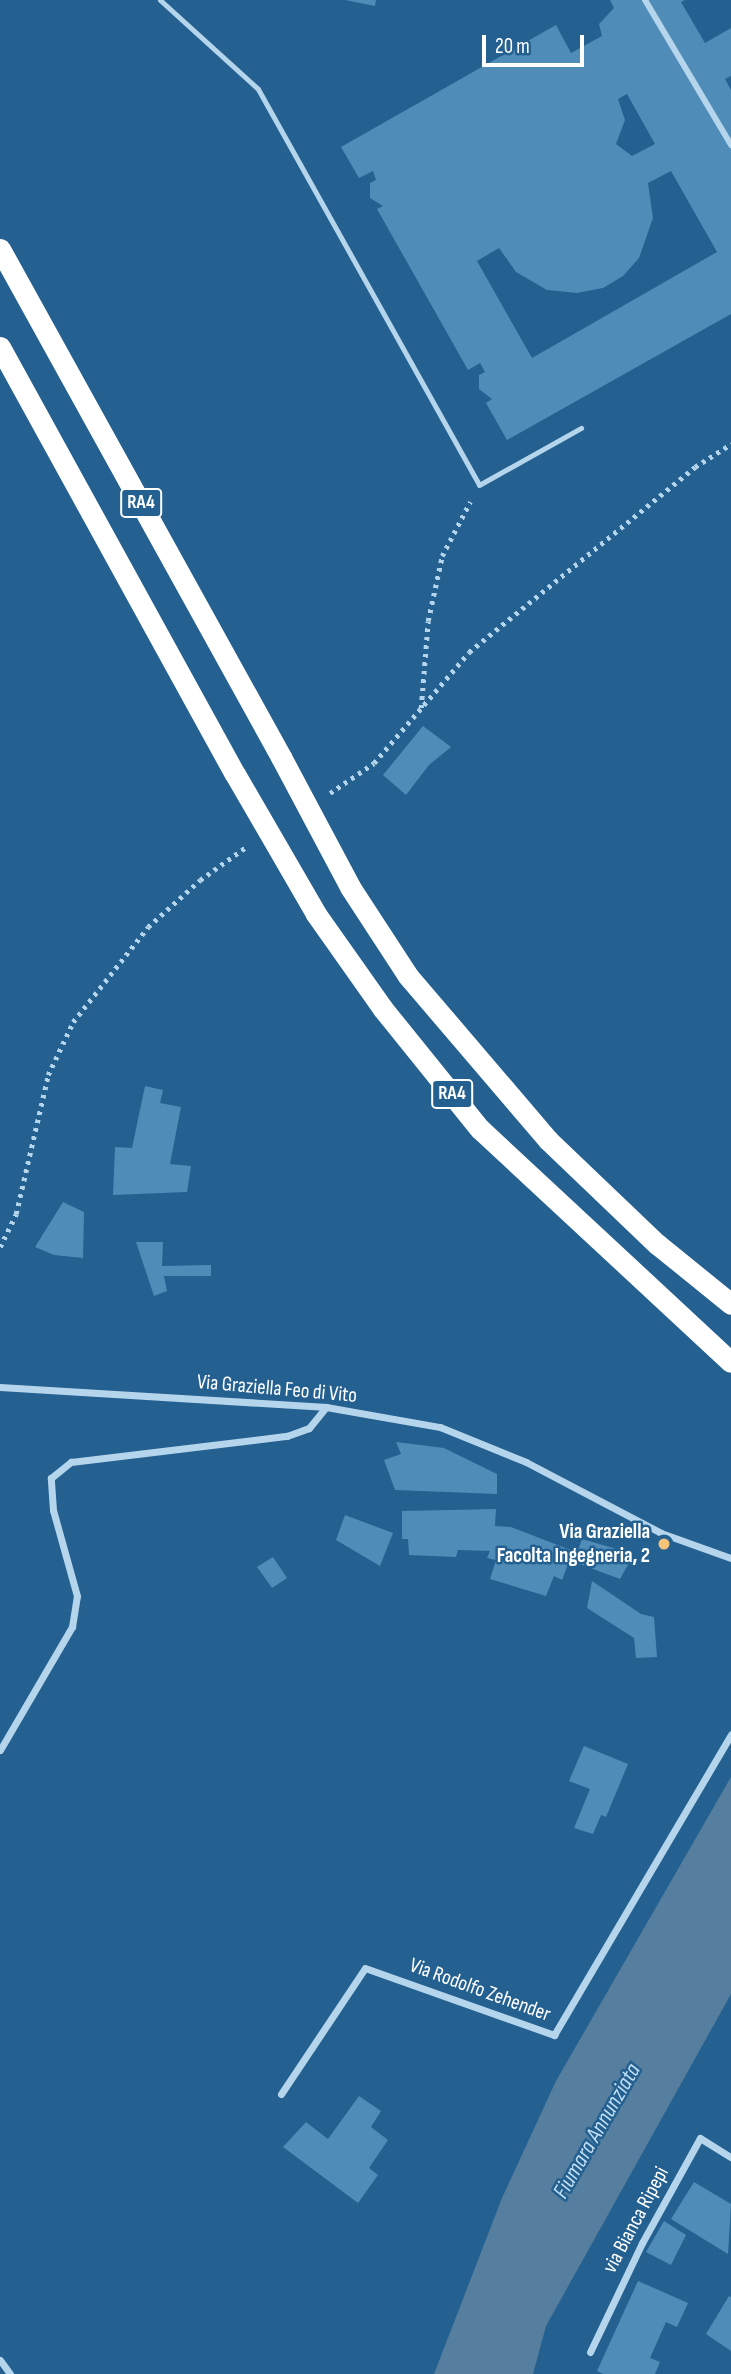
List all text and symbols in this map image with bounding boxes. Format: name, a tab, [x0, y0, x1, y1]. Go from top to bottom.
scale bar	[486, 21, 588, 65]
text: 20 m	[495, 34, 530, 59]
road number: RA4	[120, 488, 162, 518]
road number: RA4	[431, 1078, 473, 1110]
street label: Via Graziella Feo di Vito	[196, 1369, 358, 1409]
place label: Via Graziella Facolta Ingegneria, 2	[497, 1519, 650, 1569]
marker: Via Graziella Facolta Ingegneria, 2	[656, 1536, 672, 1552]
street label: Via Rodolfo Zehender	[406, 1953, 554, 2027]
water label: Fiumara Annunziata	[547, 2059, 647, 2203]
street label: via Bianca Ripepi	[597, 2163, 675, 2277]

